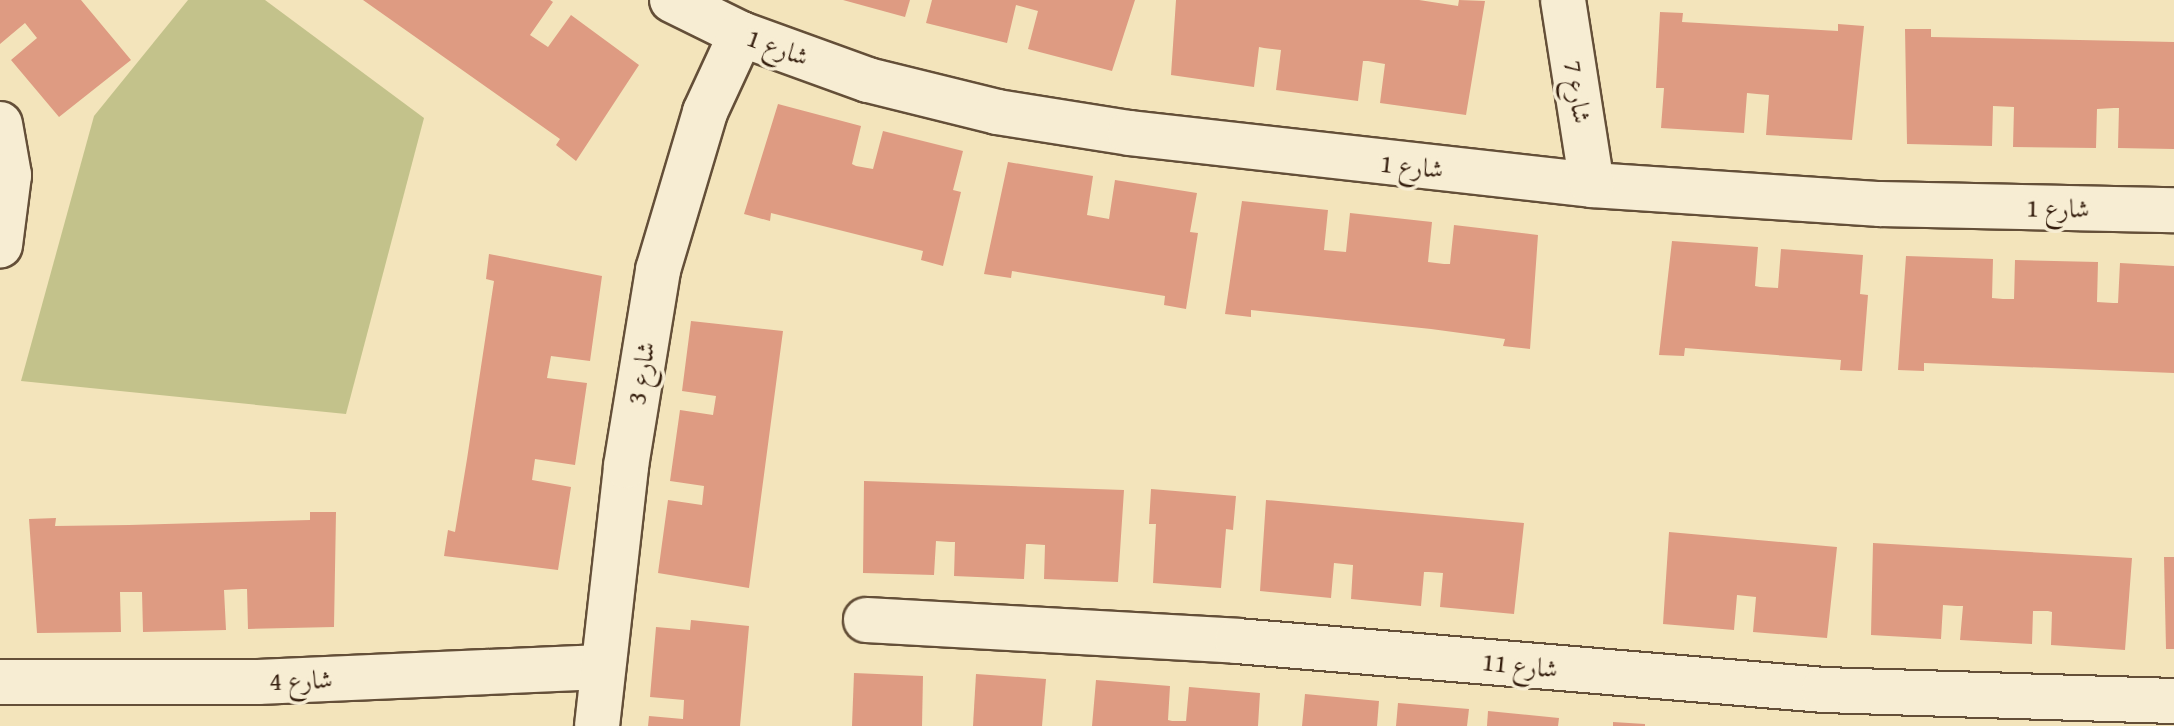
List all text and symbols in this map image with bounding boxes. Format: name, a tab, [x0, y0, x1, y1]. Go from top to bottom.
street label: شارع 1	[743, 22, 813, 72]
street label: شارع 7	[1558, 58, 1598, 126]
street label: شارع 1	[1379, 147, 1445, 185]
street label: شارع 1	[2026, 192, 2090, 224]
street label: شارع 3	[621, 339, 661, 407]
street label: شارع 11	[1481, 646, 1559, 684]
street label: شارع 4	[269, 663, 333, 697]

